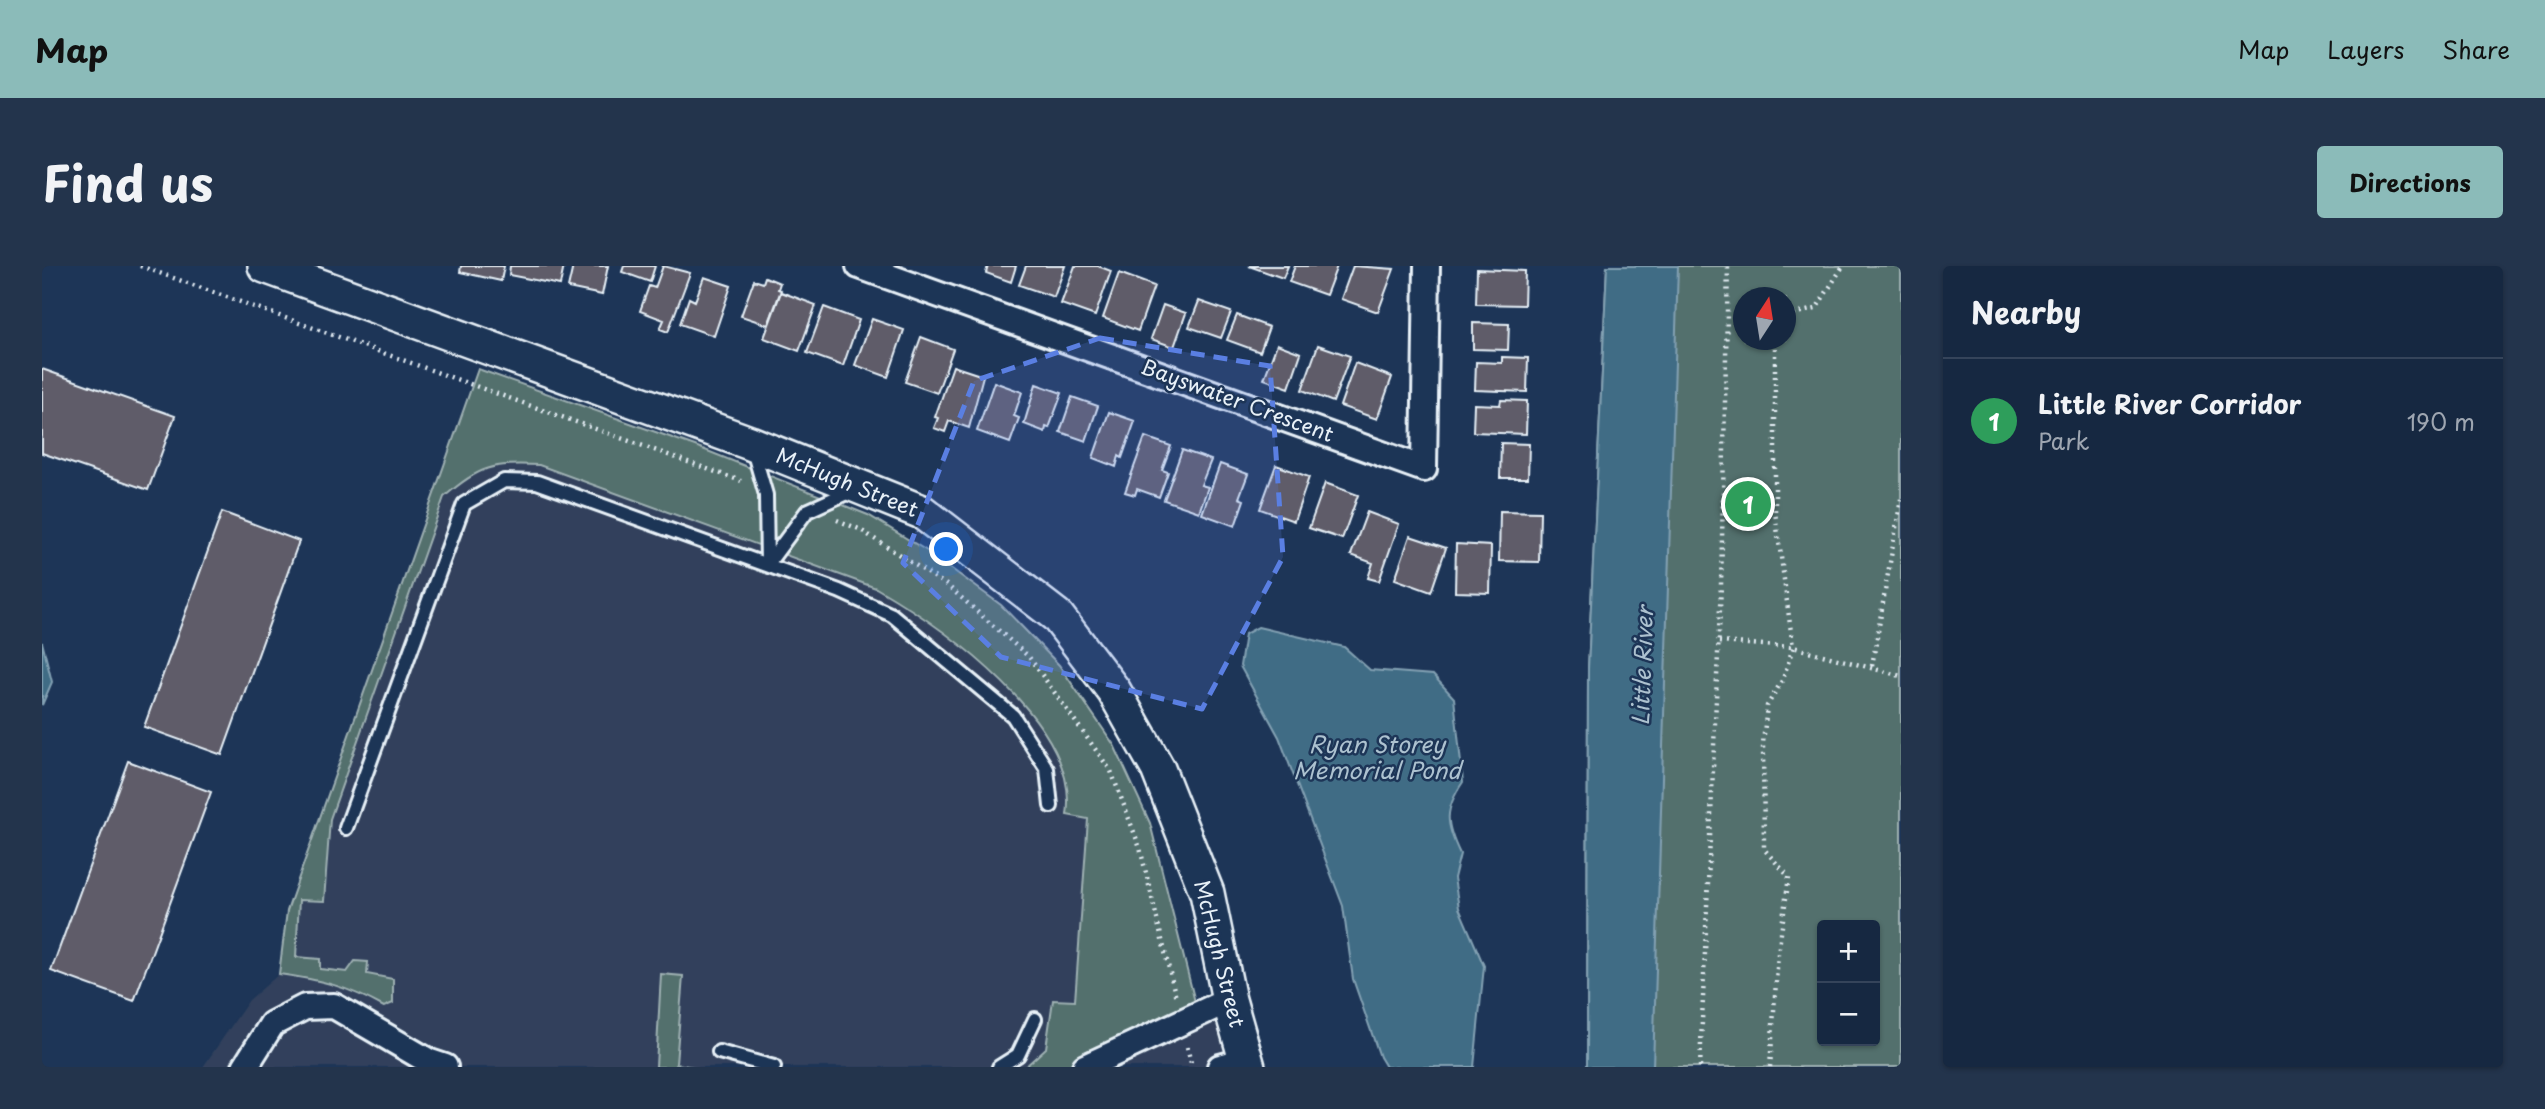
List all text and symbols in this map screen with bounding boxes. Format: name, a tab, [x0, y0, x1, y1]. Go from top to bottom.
text: Map	[35, 24, 108, 74]
text: Map	[2238, 31, 2289, 67]
text: Layers	[2327, 31, 2404, 67]
text: Share	[2442, 31, 2510, 67]
text: Find us	[42, 145, 213, 219]
button: Directions	[2317, 146, 2503, 218]
north arrow	[1733, 287, 1796, 350]
text: Nearby	[1971, 289, 2081, 334]
street label: Bayswater Crescent	[1137, 349, 1339, 449]
text: Little River Corridor	[2038, 384, 2301, 423]
text: 1	[1989, 404, 2000, 439]
text: 190 m	[2407, 404, 2475, 439]
text: Park	[2038, 423, 2089, 458]
street label: McHugh Street	[772, 438, 924, 524]
pin: 1	[1725, 478, 1771, 530]
your location	[929, 532, 963, 566]
water label: Little River	[1622, 602, 1661, 726]
water label: Ryan Storey Memorial Pond	[1293, 726, 1464, 787]
street label: McHugh Street	[1187, 877, 1255, 1031]
map controls	[1817, 920, 1880, 1046]
button: +	[1817, 920, 1880, 983]
button: −	[1817, 983, 1880, 1046]

